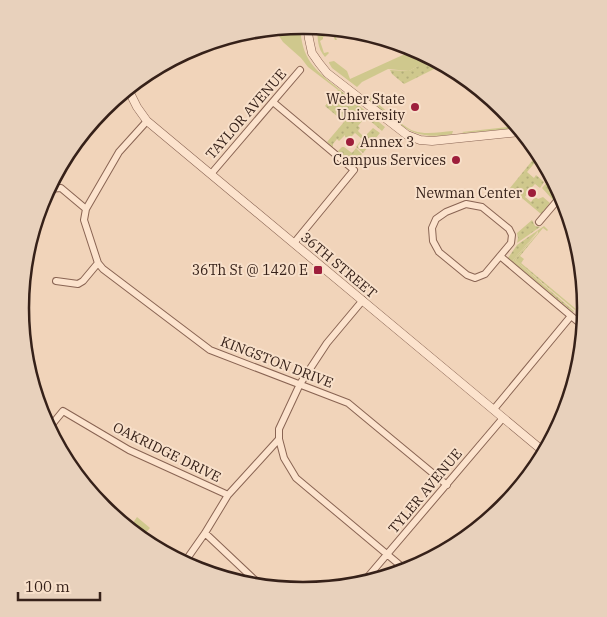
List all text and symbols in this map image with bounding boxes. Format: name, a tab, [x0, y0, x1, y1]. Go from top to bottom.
street label: TAYLOR AVENUE	[202, 65, 290, 163]
place label: Weber State University	[326, 90, 406, 124]
marker: Weber State University	[409, 101, 421, 113]
place label: Annex 3	[360, 133, 414, 151]
marker: Annex 3	[344, 136, 356, 148]
place label: Campus Services	[333, 151, 446, 169]
marker: Campus Services	[450, 154, 462, 166]
place label: Newman Center	[416, 184, 523, 202]
marker: Newman Center	[526, 187, 538, 199]
street label: 36TH STREET	[297, 228, 381, 302]
place label: 36Th St @ 1420 E	[192, 261, 308, 279]
marker: 36Th St @ 1420 E	[312, 264, 324, 276]
street label: KINGSTON DRIVE	[218, 332, 336, 392]
street label: OAKRIDGE DRIVE	[110, 418, 224, 486]
street label: TYLER AVENUE	[384, 445, 466, 537]
scale bar	[18, 570, 100, 602]
text: 100 m	[25, 577, 70, 596]

